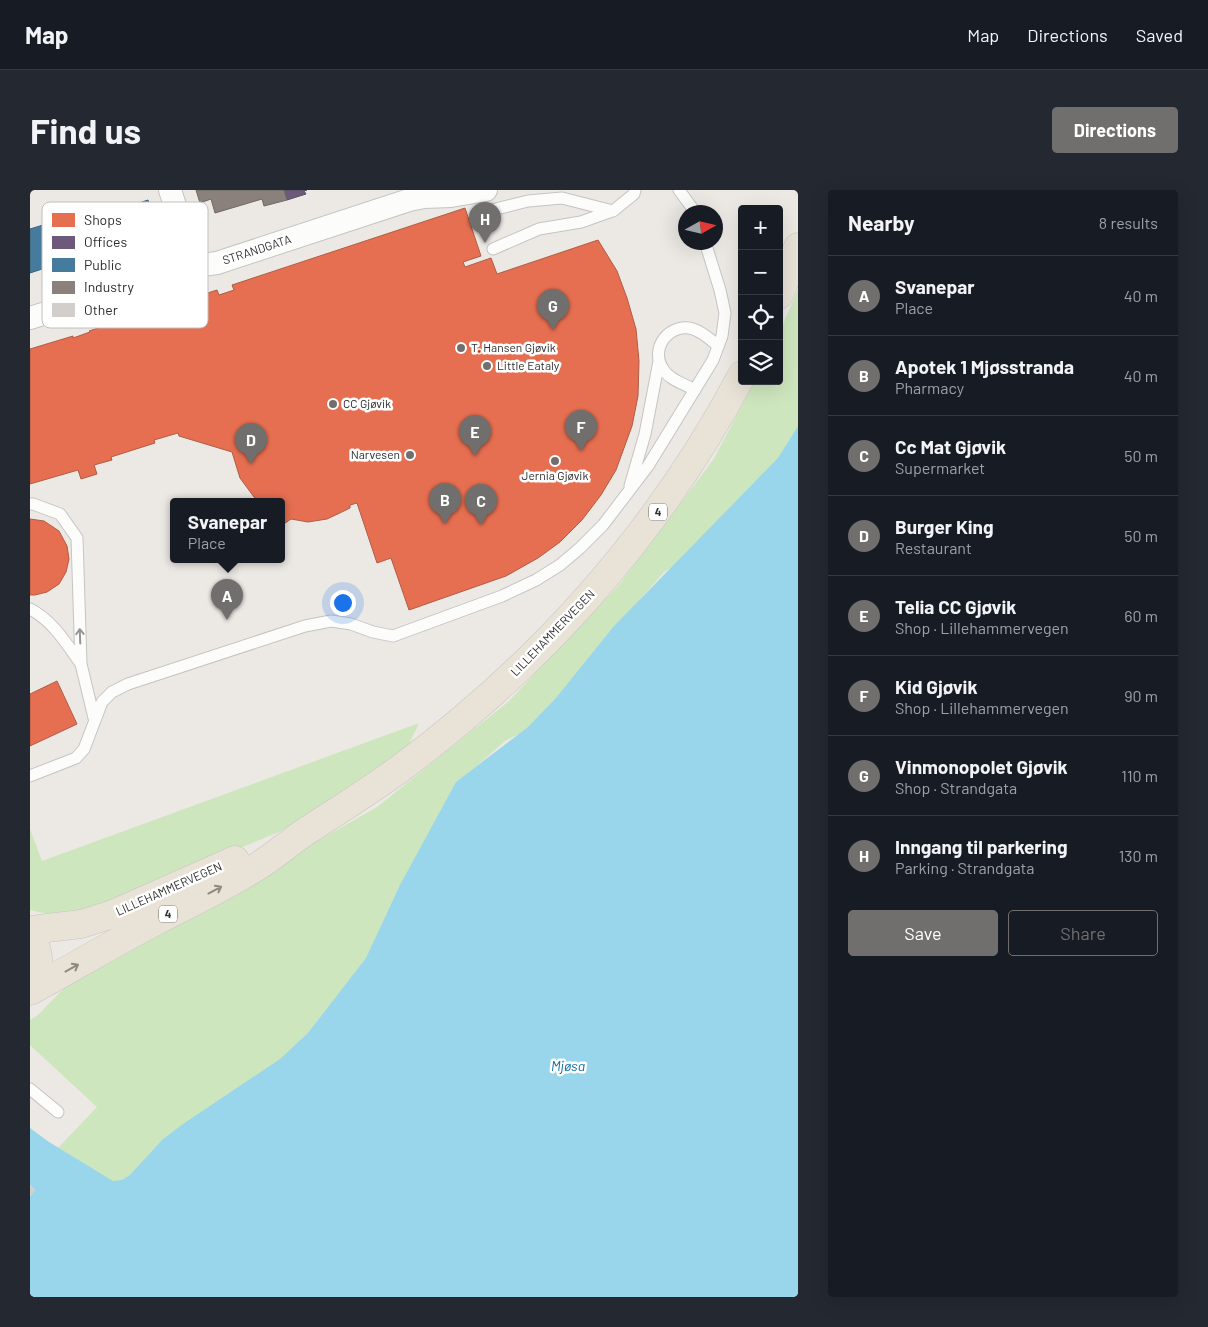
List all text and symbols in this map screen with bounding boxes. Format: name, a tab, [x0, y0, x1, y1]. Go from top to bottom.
text: Map	[25, 20, 68, 49]
text: Map	[967, 24, 999, 46]
text: Directions	[1027, 24, 1108, 46]
text: Saved	[1136, 24, 1183, 46]
button: Directions	[1052, 107, 1178, 153]
text: Find us	[30, 109, 141, 151]
legend	[42, 202, 208, 328]
pin: H	[469, 202, 501, 243]
north arrow	[678, 205, 723, 250]
map controls	[738, 205, 783, 385]
button: +	[738, 205, 783, 250]
text: Nearby	[848, 210, 914, 235]
text: Shops	[84, 211, 122, 228]
text: 8 results	[1099, 213, 1158, 232]
street label: STRANDGATA	[221, 231, 293, 267]
text: Offices	[84, 233, 127, 250]
button: −	[738, 250, 783, 295]
text: Public	[84, 256, 122, 273]
text: Svanepar	[895, 275, 975, 298]
text: Industry	[84, 278, 135, 295]
text: A	[859, 286, 869, 305]
text: 40 m	[1124, 286, 1158, 305]
pin: G	[537, 289, 569, 330]
button: locate	[738, 295, 783, 340]
text: Place	[895, 298, 933, 317]
text: Other	[84, 301, 118, 318]
place label: T. Hansen Gjøvik	[471, 340, 556, 354]
button: layers	[738, 340, 783, 385]
marker: T. Hansen Gjøvik	[455, 342, 467, 354]
text: Apotek 1 Mjøsstranda	[895, 355, 1074, 378]
place label: Little Eataly	[497, 358, 560, 372]
marker: Little Eataly	[481, 360, 493, 372]
text: B	[859, 366, 869, 385]
text: 40 m	[1124, 366, 1158, 385]
text: Pharmacy	[895, 378, 964, 397]
place label: CC Gjøvik	[343, 396, 391, 410]
marker: CC Gjøvik	[327, 398, 339, 410]
pin: F	[565, 410, 597, 451]
pin: E	[459, 415, 491, 456]
pin: D	[235, 423, 267, 464]
text: Cc Mat Gjøvik	[895, 435, 1006, 458]
text: C	[859, 446, 869, 465]
text: 50 m	[1124, 446, 1158, 465]
place label: Narvesen	[351, 447, 400, 461]
marker: Narvesen	[404, 449, 416, 461]
marker: Jernia Gjøvik	[549, 455, 561, 467]
text: Supermarket	[895, 458, 985, 477]
place label: Jernia Gjøvik	[522, 468, 588, 482]
pin: B	[429, 483, 461, 524]
pin: C	[465, 484, 497, 525]
popup	[170, 498, 285, 563]
road number: 4	[649, 504, 667, 521]
text: Svanepar	[188, 510, 267, 533]
text: Burger King	[895, 515, 994, 538]
text: D	[859, 526, 869, 545]
text: 50 m	[1124, 526, 1158, 545]
text: Place	[188, 533, 226, 552]
text: Restaurant	[895, 538, 972, 557]
pin: A	[211, 579, 243, 620]
street label: LILLEHAMMERVEGEN	[507, 586, 597, 678]
your location	[330, 590, 356, 616]
text: Telia CC Gjøvik	[895, 595, 1016, 618]
text: E	[859, 606, 869, 625]
text: 60 m	[1124, 606, 1158, 625]
text: Shop · Lillehammervegen	[895, 618, 1069, 637]
one-way arrow	[75, 628, 85, 644]
text: Kid Gjøvik	[895, 675, 978, 698]
text: F	[860, 686, 868, 705]
text: 90 m	[1124, 686, 1158, 705]
text: Shop · Lillehammervegen	[895, 698, 1069, 717]
text: Vinmonopolet Gjøvik	[895, 755, 1068, 778]
text: G	[859, 766, 869, 785]
text: 110 m	[1121, 766, 1158, 785]
text: Shop · Strandgata	[895, 778, 1017, 797]
text: Inngang til parkering	[895, 835, 1067, 858]
text: H	[859, 846, 869, 865]
text: 130 m	[1119, 846, 1158, 865]
street label: LILLEHAMMERVEGEN	[113, 858, 224, 918]
text: Parking · Strandgata	[895, 858, 1035, 877]
one-way arrow	[207, 884, 222, 894]
road number: 4	[159, 906, 177, 922]
button: Save	[848, 910, 998, 956]
button: Share	[1008, 910, 1158, 956]
one-way arrow	[65, 962, 79, 972]
water label: Mjøsa	[551, 1057, 585, 1074]

